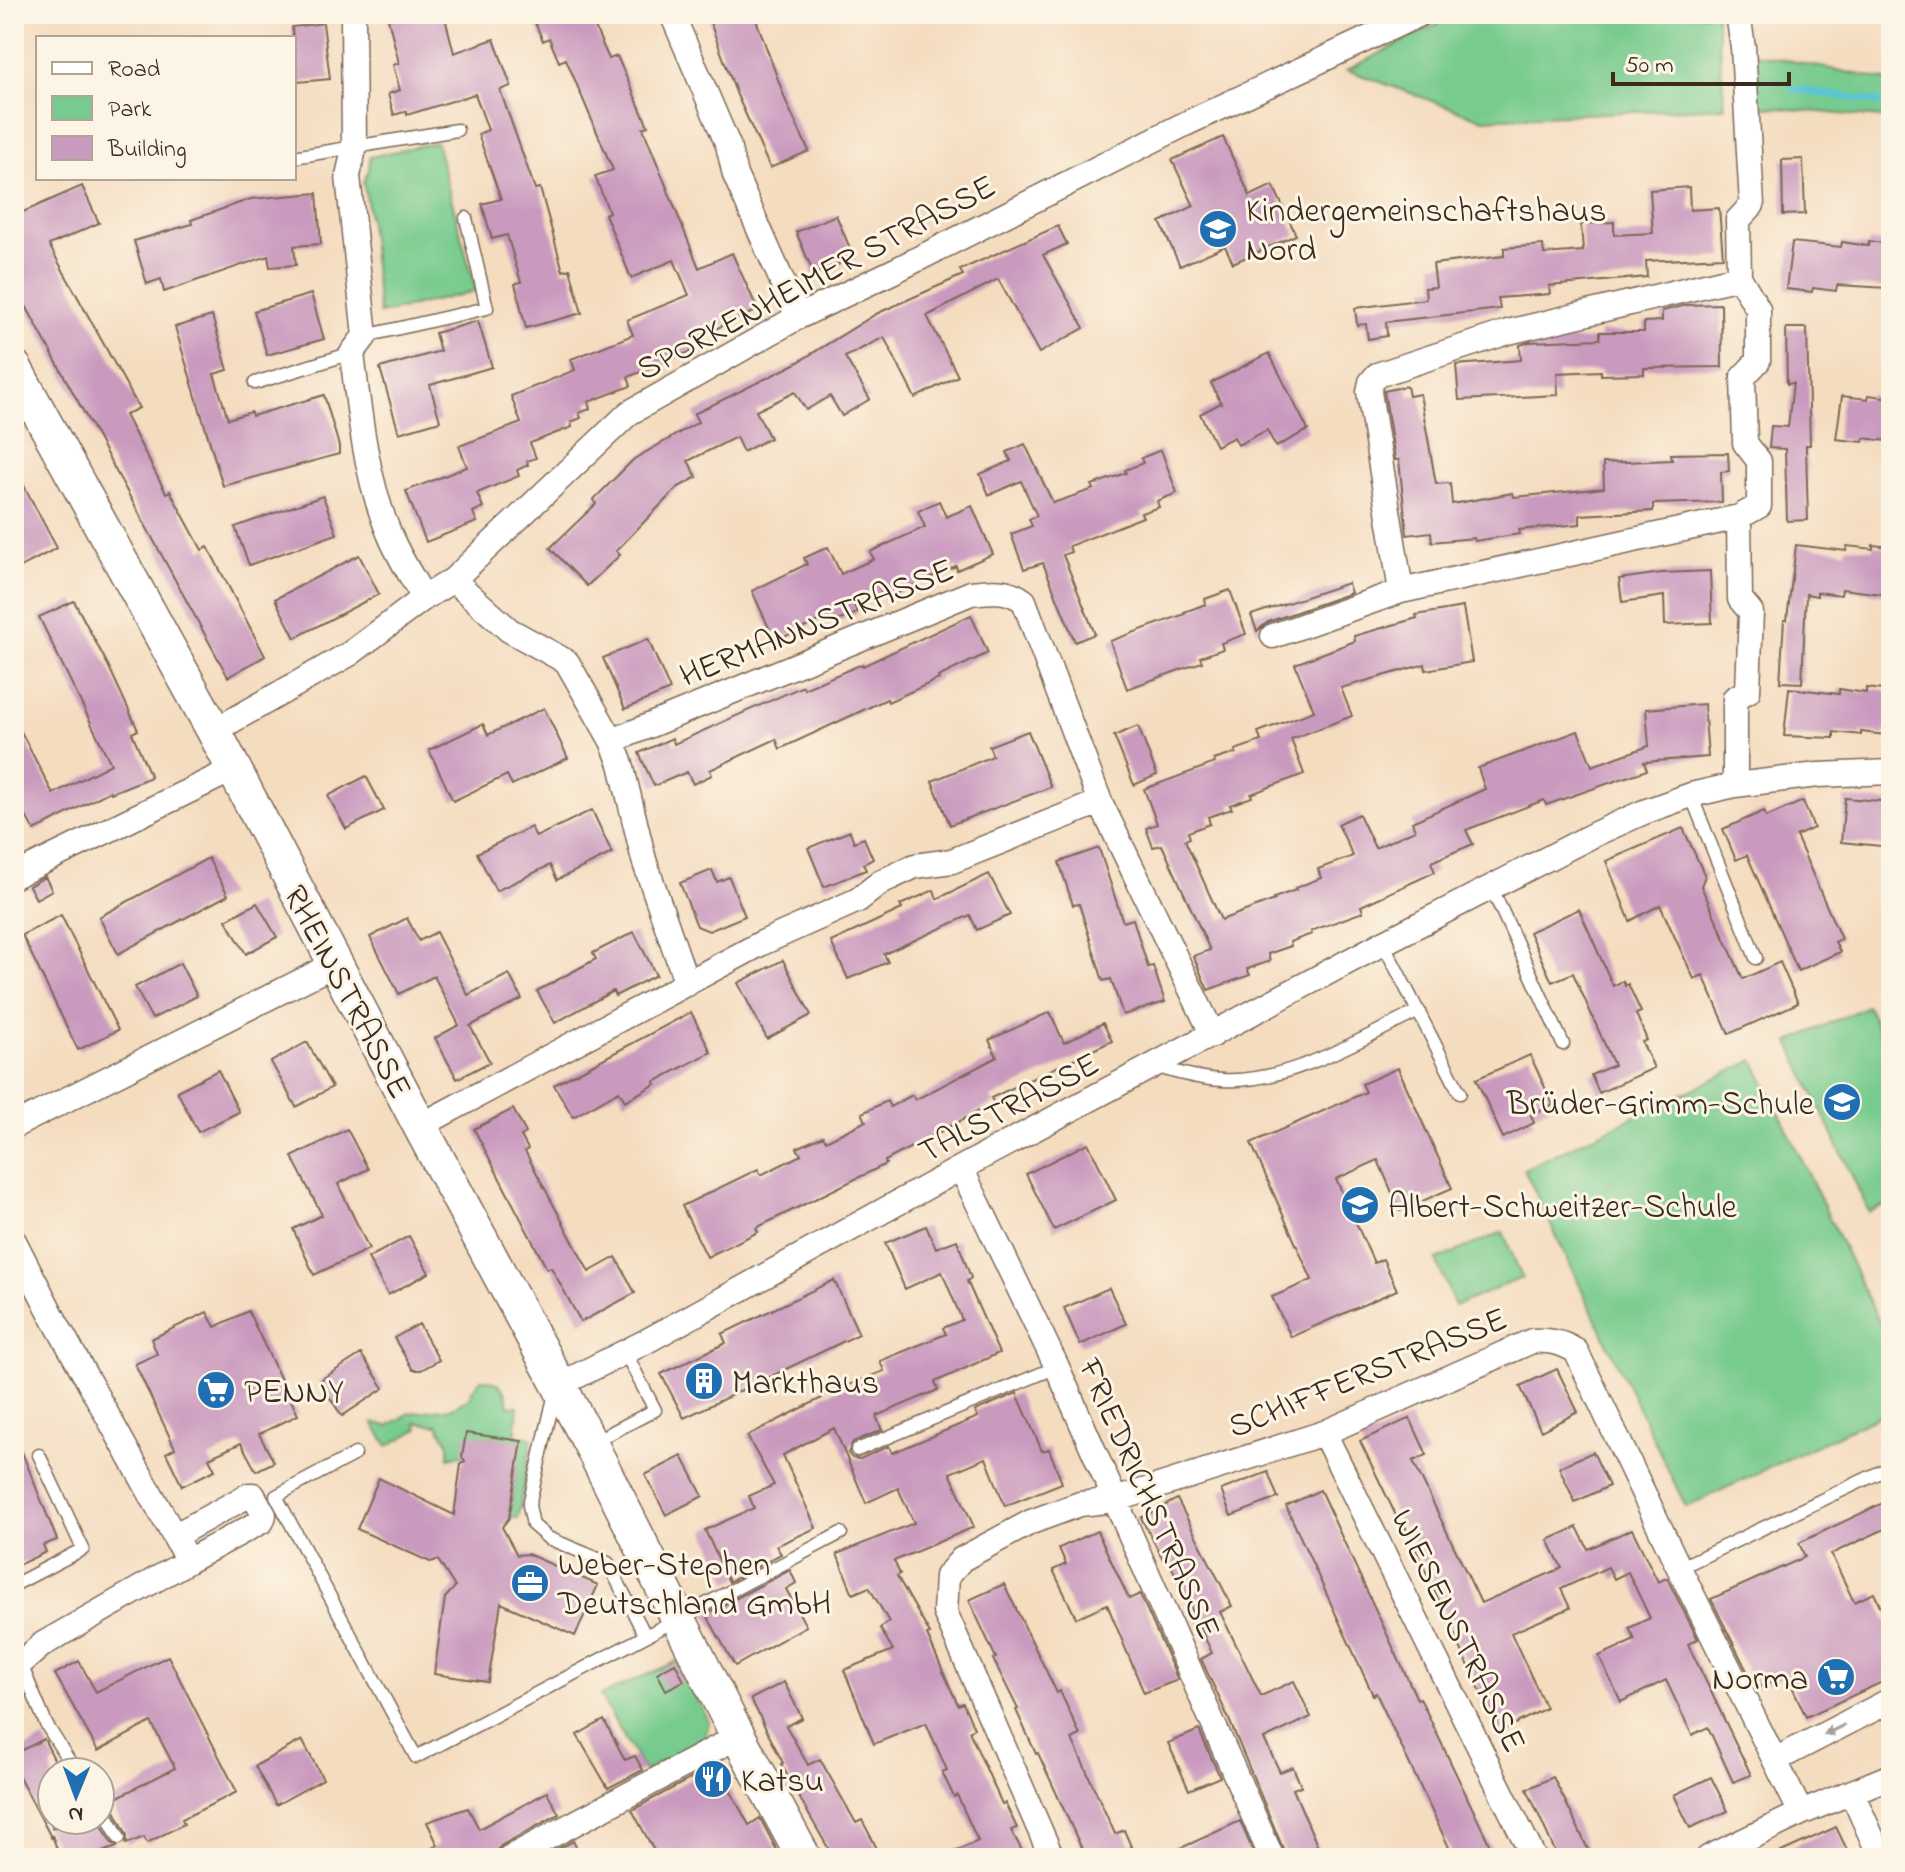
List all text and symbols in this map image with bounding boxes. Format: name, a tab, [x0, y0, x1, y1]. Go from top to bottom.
legend	[36, 36, 296, 180]
scale bar	[1613, 36, 1789, 86]
text: 50 m	[1625, 49, 1674, 84]
text: Road	[108, 53, 161, 88]
text: Park	[108, 93, 152, 128]
text: Building	[107, 133, 187, 168]
street label: SPORKENHEIMER STRASSE	[628, 163, 1006, 396]
place label: Kindergemeinschaftshaus Nord	[1246, 188, 1607, 277]
school or university icon: Kindergemeinschaftshaus Nord	[1197, 208, 1239, 250]
street label: HERMANNSTRASSE	[673, 547, 962, 703]
street label: RHEINSTRASSE	[268, 877, 423, 1109]
street label: TALSTRASSE	[911, 1041, 1109, 1178]
place label: Brüder-Grimm-Schule	[1506, 1081, 1815, 1131]
school or university icon: Brüder-Grimm-Schule	[1821, 1081, 1863, 1123]
school or university icon: Albert-Schweitzer-Schule	[1339, 1184, 1381, 1226]
place label: Albert-Schweitzer-Schule	[1388, 1184, 1738, 1234]
street label: SCHIFFERSTRASSE	[1221, 1296, 1516, 1454]
street label: FRIEDRICHSTRASSE	[1063, 1350, 1232, 1648]
building icon: Markthaus	[683, 1360, 725, 1402]
place label: Markthaus	[732, 1360, 879, 1410]
supermarket icon: PENNY	[195, 1369, 237, 1411]
place label: PENNY	[244, 1369, 344, 1419]
street label: WIESENSTRASSE	[1376, 1501, 1537, 1762]
place label: Weber-Stephen Deutschland GmbH	[557, 1542, 831, 1631]
office icon: Weber-Stephen Deutschland GmbH	[509, 1562, 551, 1604]
place label: Norma	[1712, 1656, 1808, 1706]
supermarket icon: Norma	[1815, 1656, 1857, 1698]
one-way arrow	[1822, 1723, 1845, 1736]
north arrow	[36, 1756, 116, 1836]
restaurant icon: Katsu	[692, 1758, 734, 1800]
place label: Katsu	[741, 1758, 824, 1808]
text: N	[68, 1797, 83, 1829]

